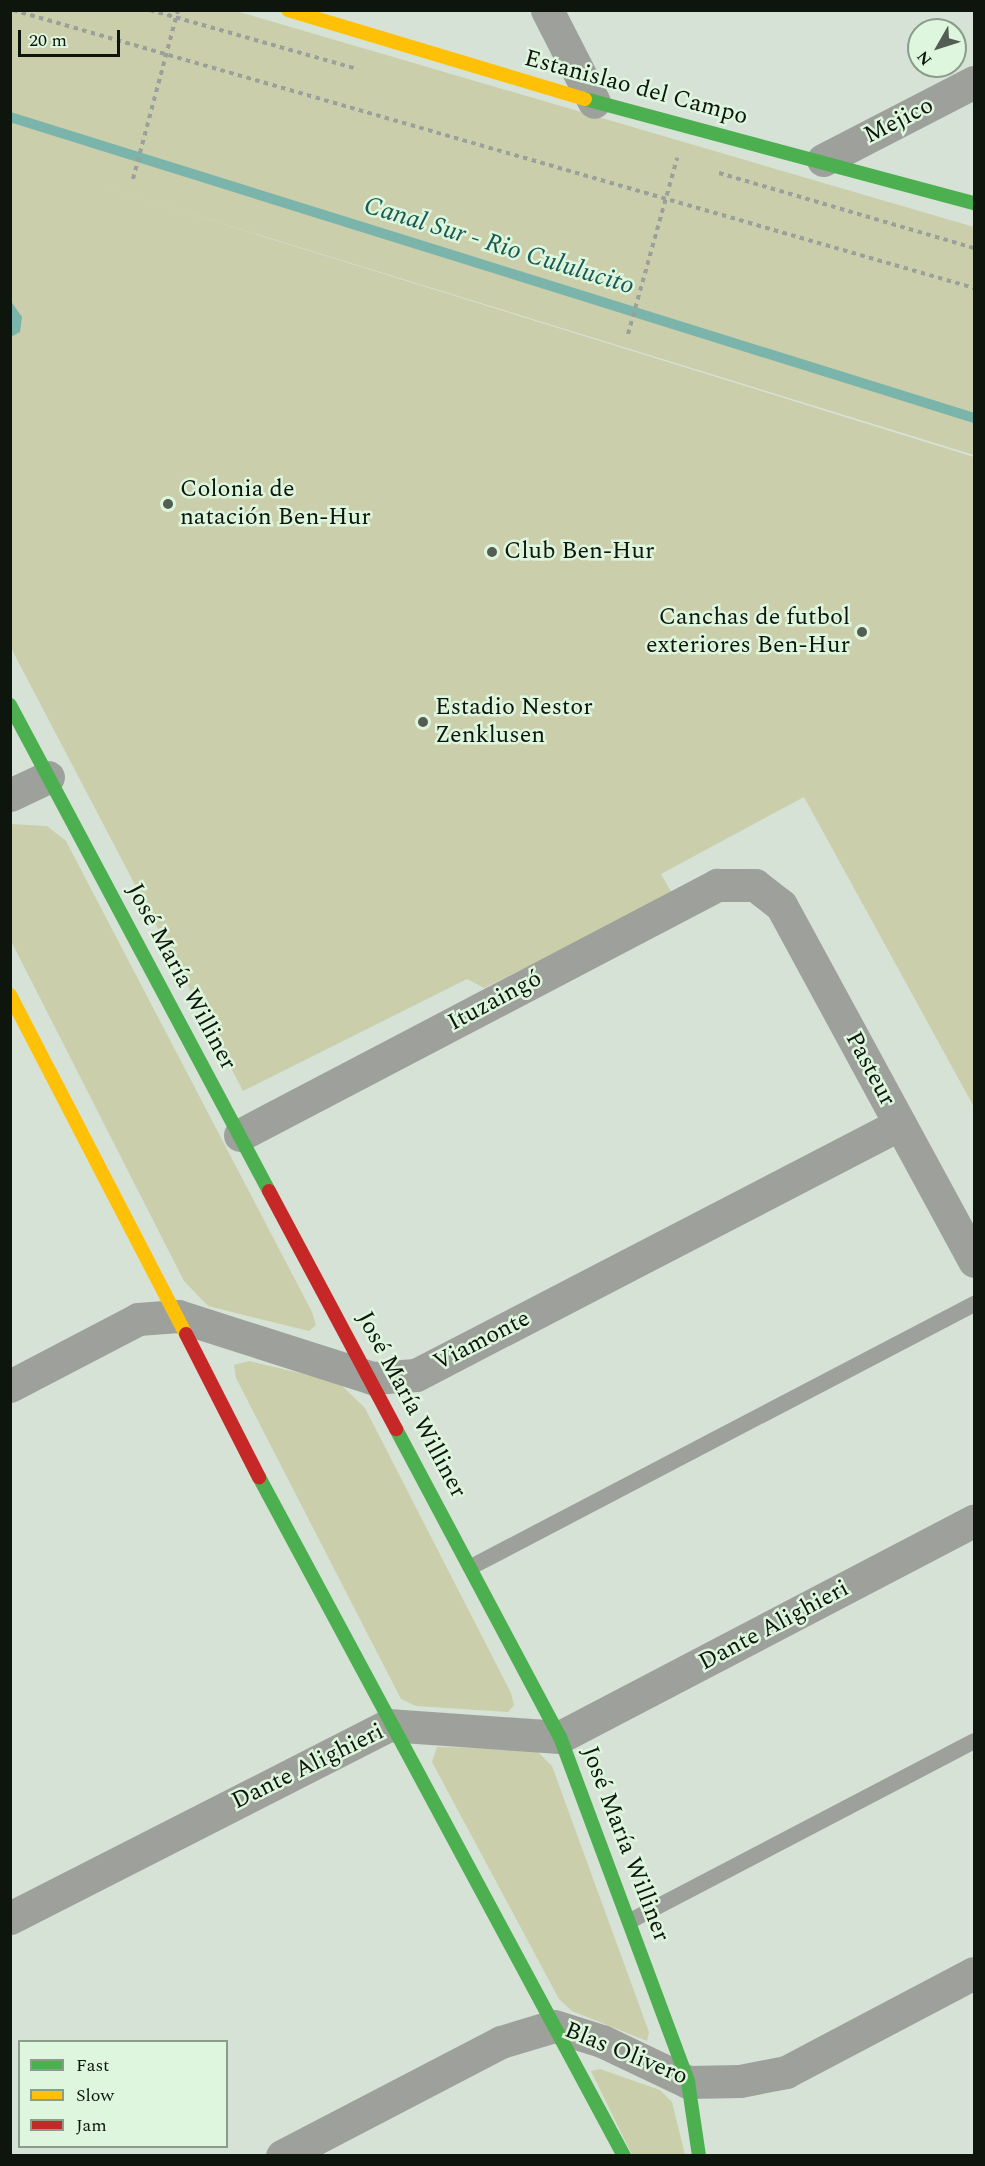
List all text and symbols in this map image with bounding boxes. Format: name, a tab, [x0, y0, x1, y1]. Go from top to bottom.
scale bar	[21, 18, 123, 56]
north arrow	[907, 18, 967, 78]
text: 20 m	[29, 27, 67, 54]
street label: Estanislao del Campo	[521, 44, 751, 132]
text: N	[911, 45, 938, 71]
street label: Mejico	[859, 91, 939, 151]
water label: Canal Sur - Rio Cululucito	[360, 190, 638, 302]
place label: Colonia de natación Ben-Hur	[180, 476, 371, 532]
marker: Colonia de natación Ben-Hur	[161, 497, 175, 511]
place label: Club Ben-Hur	[504, 538, 654, 566]
marker: Club Ben-Hur	[485, 545, 499, 559]
place label: Canchas de futbol exteriores Ben-Hur	[646, 604, 850, 660]
marker: Canchas de futbol exteriores Ben-Hur	[855, 625, 869, 639]
place label: Estadio Nestor Zenklusen	[435, 694, 593, 750]
marker: Estadio Nestor Zenklusen	[416, 715, 430, 729]
street label: José María Williner	[120, 879, 242, 1075]
street label: Ituzaingó	[443, 964, 547, 1038]
street label: Pasteur	[839, 1027, 901, 1111]
street label: Viamonte	[429, 1304, 535, 1378]
street label: José María Williner	[350, 1307, 472, 1503]
street label: Dante Alighieri	[694, 1574, 854, 1678]
street label: Dante Alighieri	[227, 1718, 389, 1816]
street label: José María Williner	[574, 1742, 676, 1946]
street label: Blas Olivero	[560, 2016, 692, 2092]
legend	[18, 2040, 228, 2148]
text: Fast	[76, 2052, 109, 2079]
text: Slow	[76, 2082, 114, 2109]
text: Jam	[76, 2112, 107, 2139]

